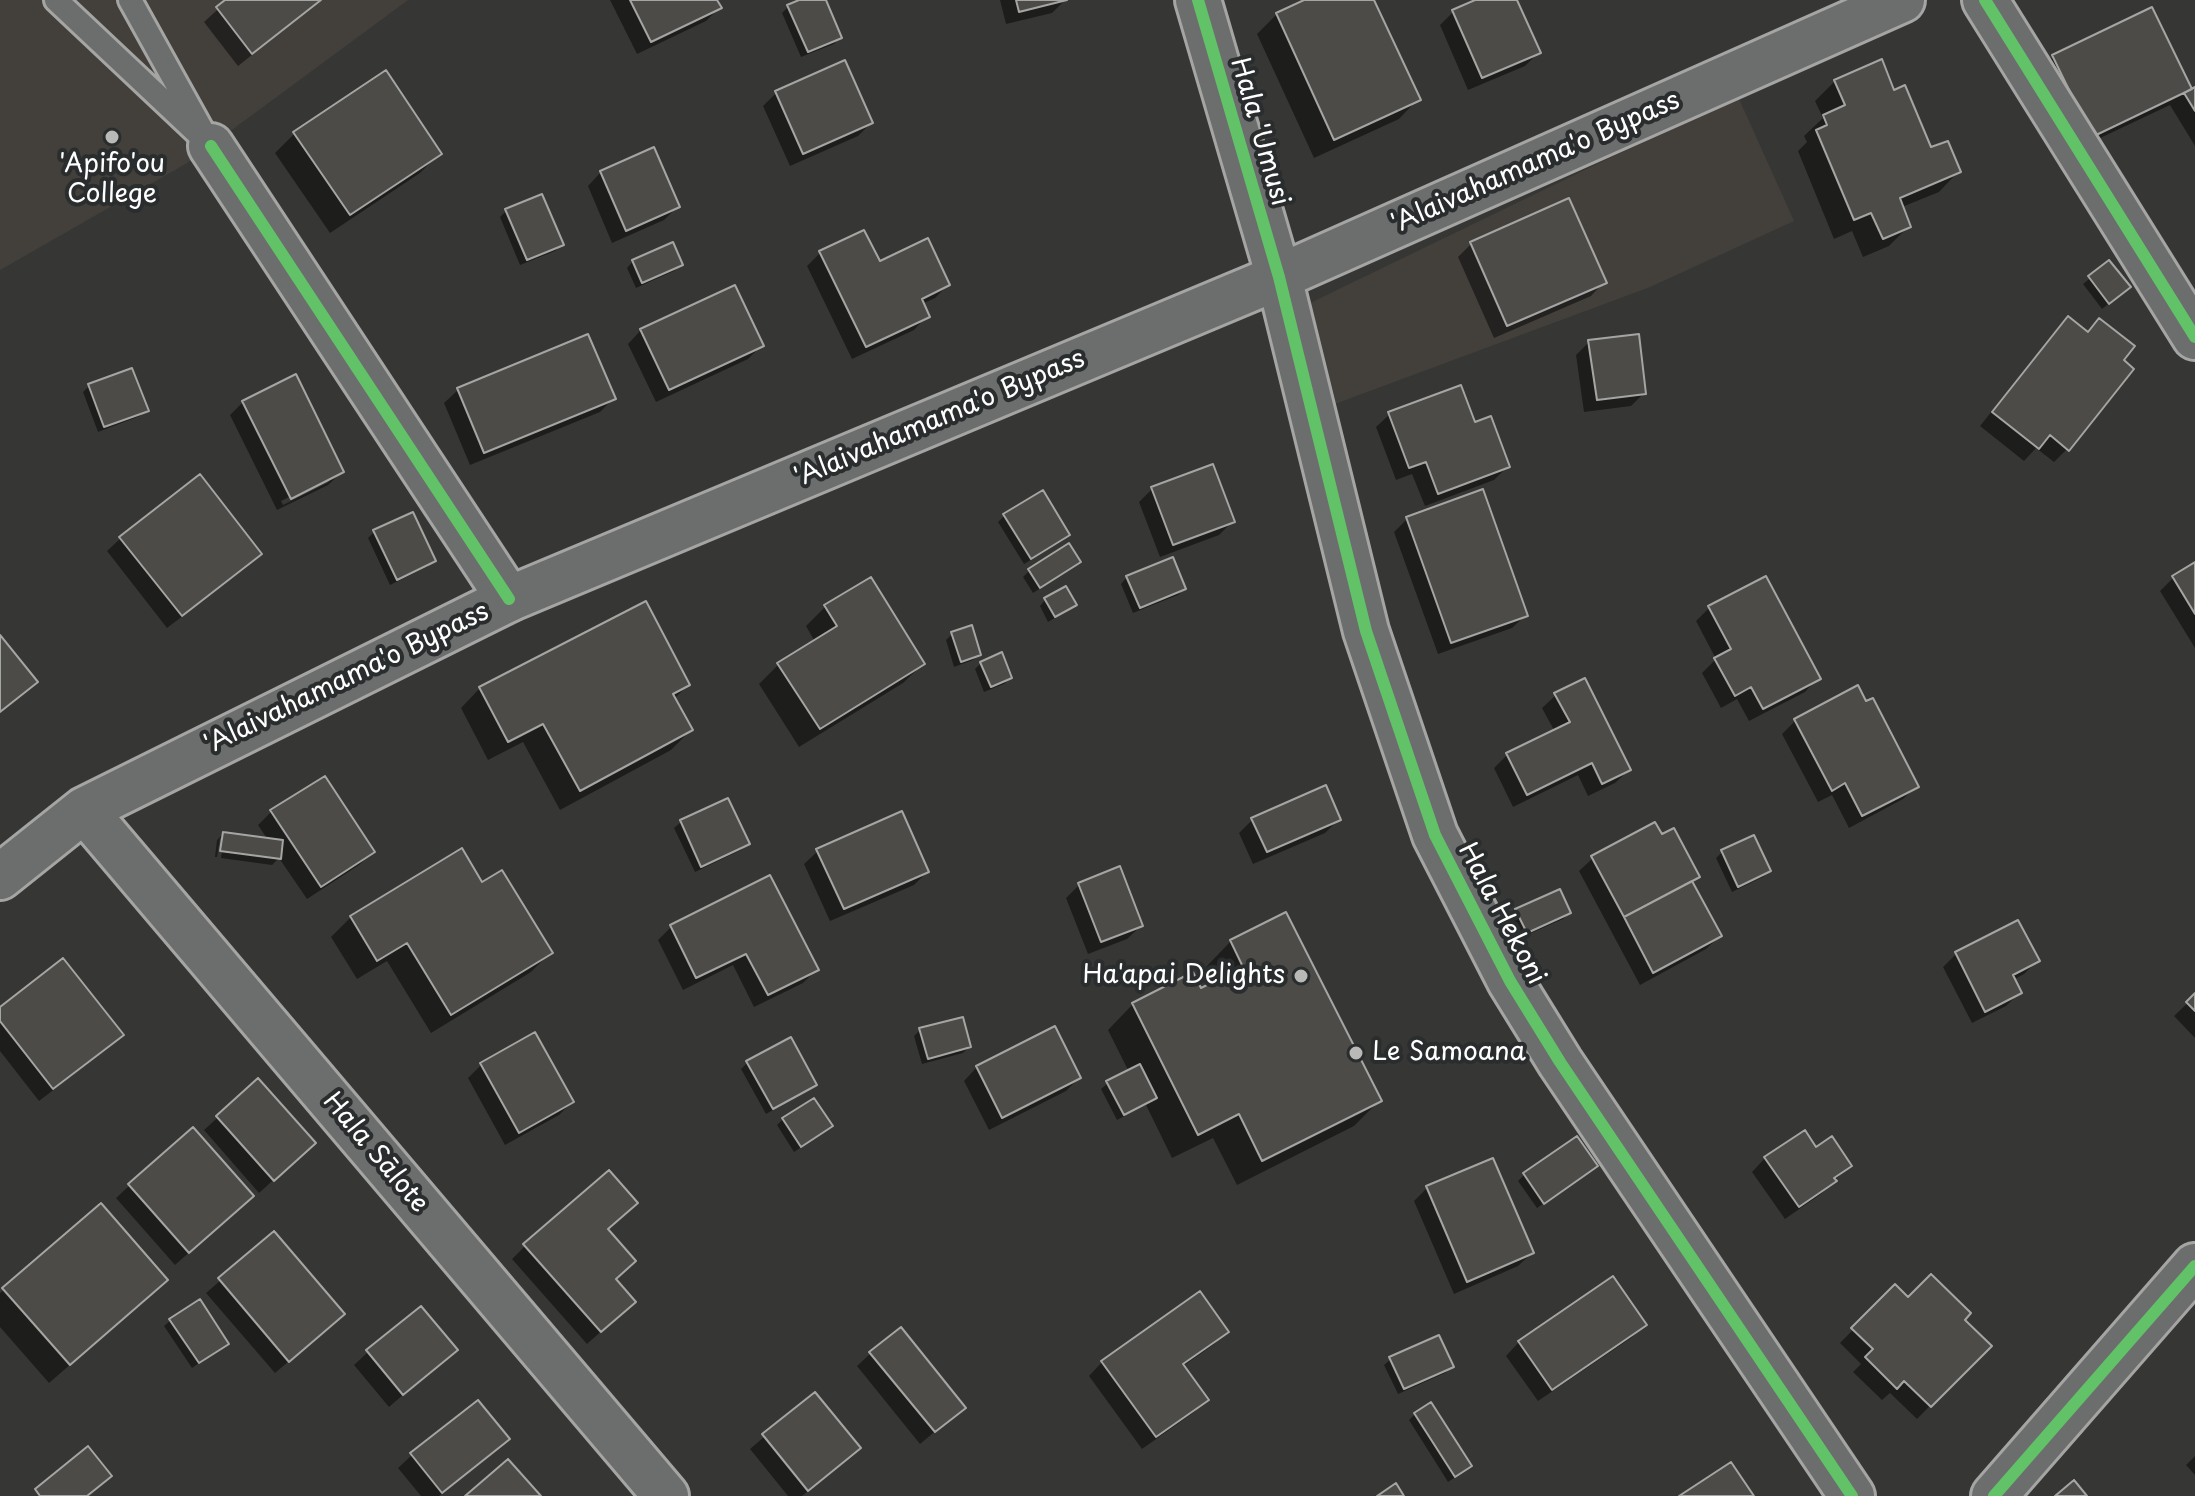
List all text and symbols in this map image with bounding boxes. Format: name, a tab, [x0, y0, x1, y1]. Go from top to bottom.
street label: Hala 'Umusi	[1223, 54, 1295, 210]
street label: 'Alaivahamama'o Bypass	[1387, 85, 1685, 241]
marker: 'Apifo'ou College	[103, 128, 121, 146]
place label: 'Apifo'ou College	[59, 149, 165, 210]
street label: 'Alaivahamama'o Bypass	[790, 344, 1090, 494]
street label: 'Alaivahamama'o Bypass	[200, 597, 494, 761]
street label: Hala Hekoni	[1451, 838, 1551, 990]
place label: Ha'apai Delights	[1082, 960, 1285, 992]
marker: Ha'apai Delights	[1292, 967, 1310, 985]
place label: Le Samoana	[1372, 1037, 1526, 1069]
marker: Le Samoana	[1347, 1044, 1365, 1062]
street label: Hala Sālote	[316, 1087, 434, 1219]

